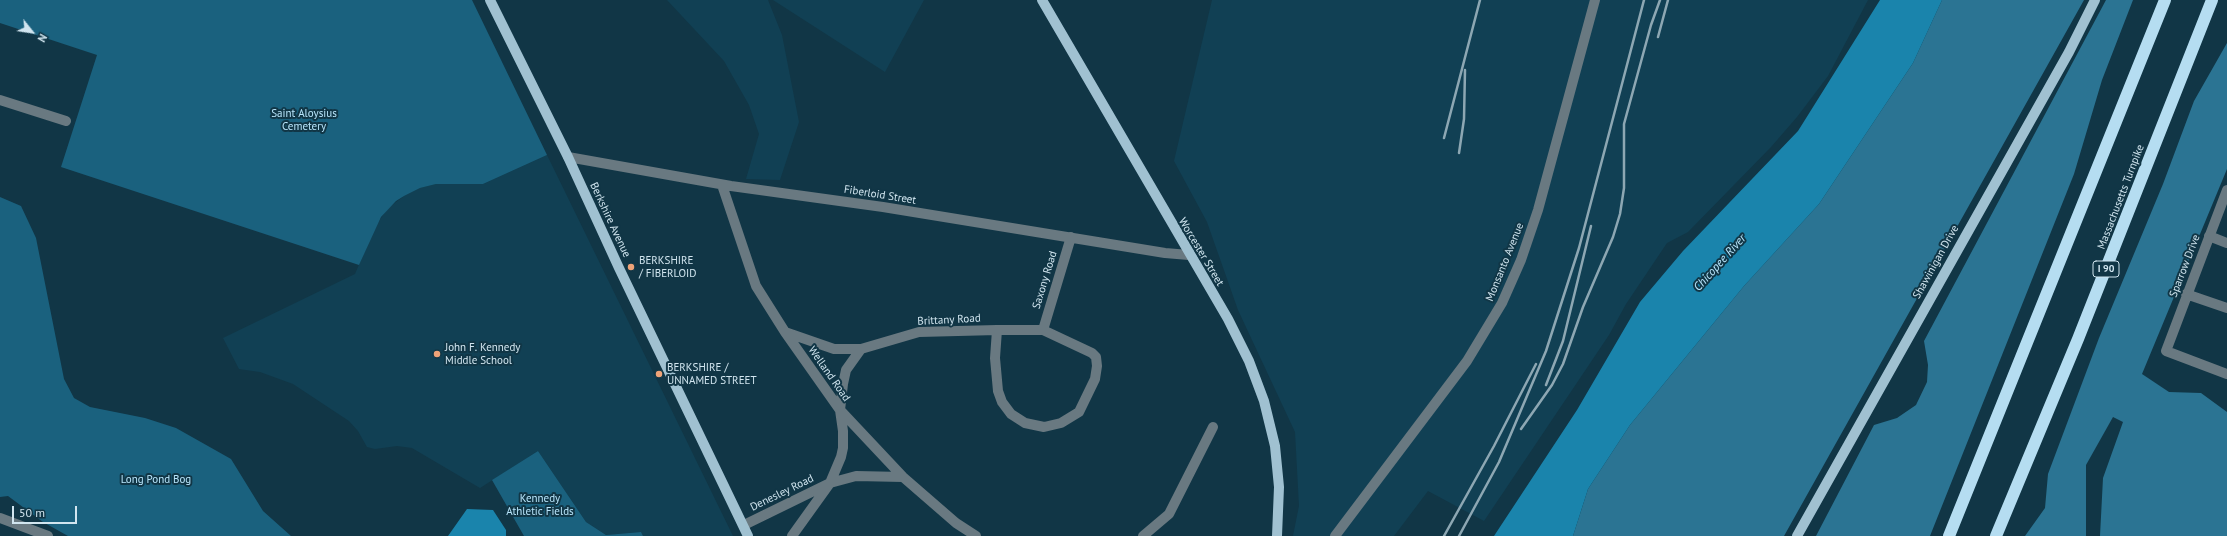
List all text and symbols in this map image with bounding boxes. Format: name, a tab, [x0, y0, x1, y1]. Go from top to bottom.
north arrow	[12, 12, 52, 52]
text: N	[35, 31, 50, 45]
park label: Saint Aloysius Cemetery	[271, 107, 337, 133]
street label: Massachusetts Turnpike	[2095, 143, 2147, 251]
street label: Berkshire Avenue	[587, 180, 633, 260]
street label: Fiberloid Street	[843, 183, 917, 207]
street label: Worcester Street	[1175, 216, 1227, 288]
street label: Monsanto Avenue	[1483, 221, 1527, 303]
street label: Shawinigan Drive	[1910, 223, 1962, 301]
water label: Chicopee River	[1691, 232, 1749, 294]
street label: Sparrow Drive	[2167, 233, 2203, 299]
street label: Saxony Road	[1030, 249, 1060, 311]
place label: BERKSHIRE / FIBERLOID	[639, 254, 696, 280]
road number: I 90	[2093, 261, 2119, 277]
marker: BERKSHIRE / FIBERLOID	[626, 262, 636, 272]
street label: Brittany Road	[917, 312, 981, 328]
place label: John F. Kennedy Middle School	[445, 341, 520, 367]
street label: Welland Road	[805, 344, 853, 404]
marker: John F. Kennedy Middle School	[432, 349, 442, 359]
place label: BERKSHIRE / UNNAMED STREET	[667, 361, 757, 387]
marker: BERKSHIRE / UNNAMED STREET	[654, 369, 664, 379]
street label: Denesley Road	[748, 472, 816, 514]
park label: Long Pond Bog	[121, 473, 191, 487]
park label: Kennedy Athletic Fields	[506, 492, 574, 518]
scale bar	[14, 498, 79, 524]
text: 50 m	[19, 505, 45, 520]

